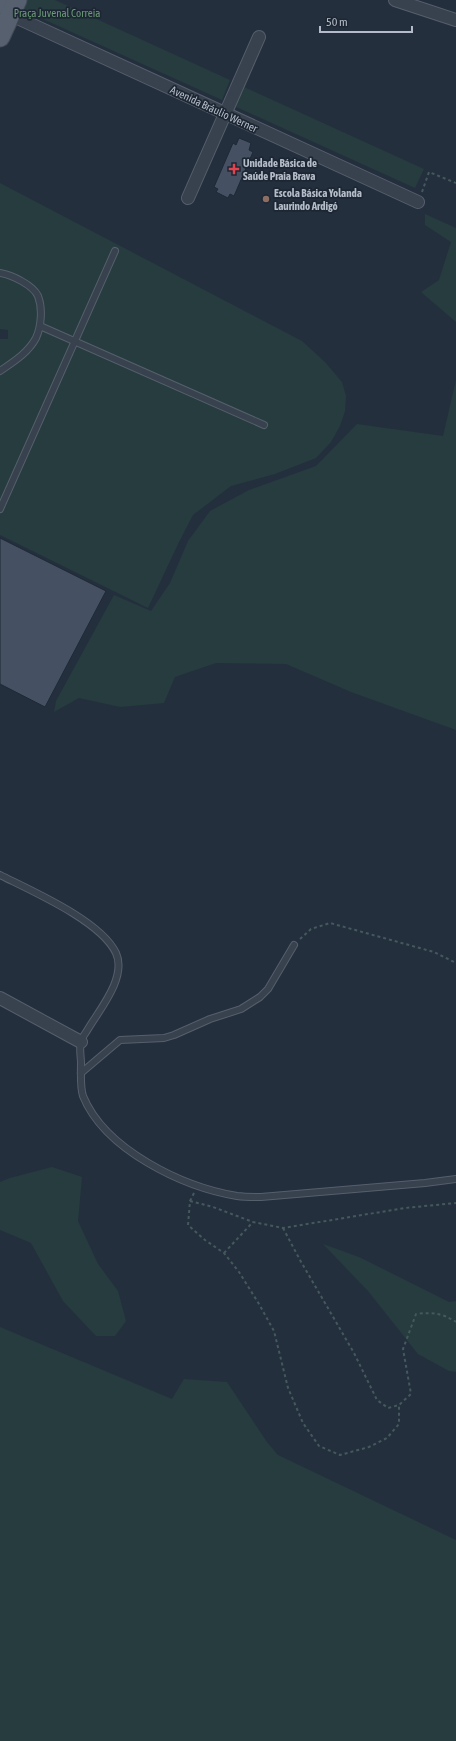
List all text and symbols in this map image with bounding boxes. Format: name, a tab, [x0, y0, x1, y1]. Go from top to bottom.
park label: Praça Juvenal Correia	[14, 7, 100, 19]
scale bar	[320, 8, 412, 34]
text: 50 m	[326, 15, 348, 29]
street label: Avenida Bráulio Werner	[169, 84, 260, 135]
place label: Unidade Básica de Saúde Praia Brava	[243, 157, 317, 182]
marker: Unidade Básica de Saúde Praia Brava	[228, 163, 240, 175]
place label: Escola Básica Yolanda Laurindo Ardigó	[274, 187, 362, 212]
marker: Escola Básica Yolanda Laurindo Ardigó	[261, 194, 271, 204]

